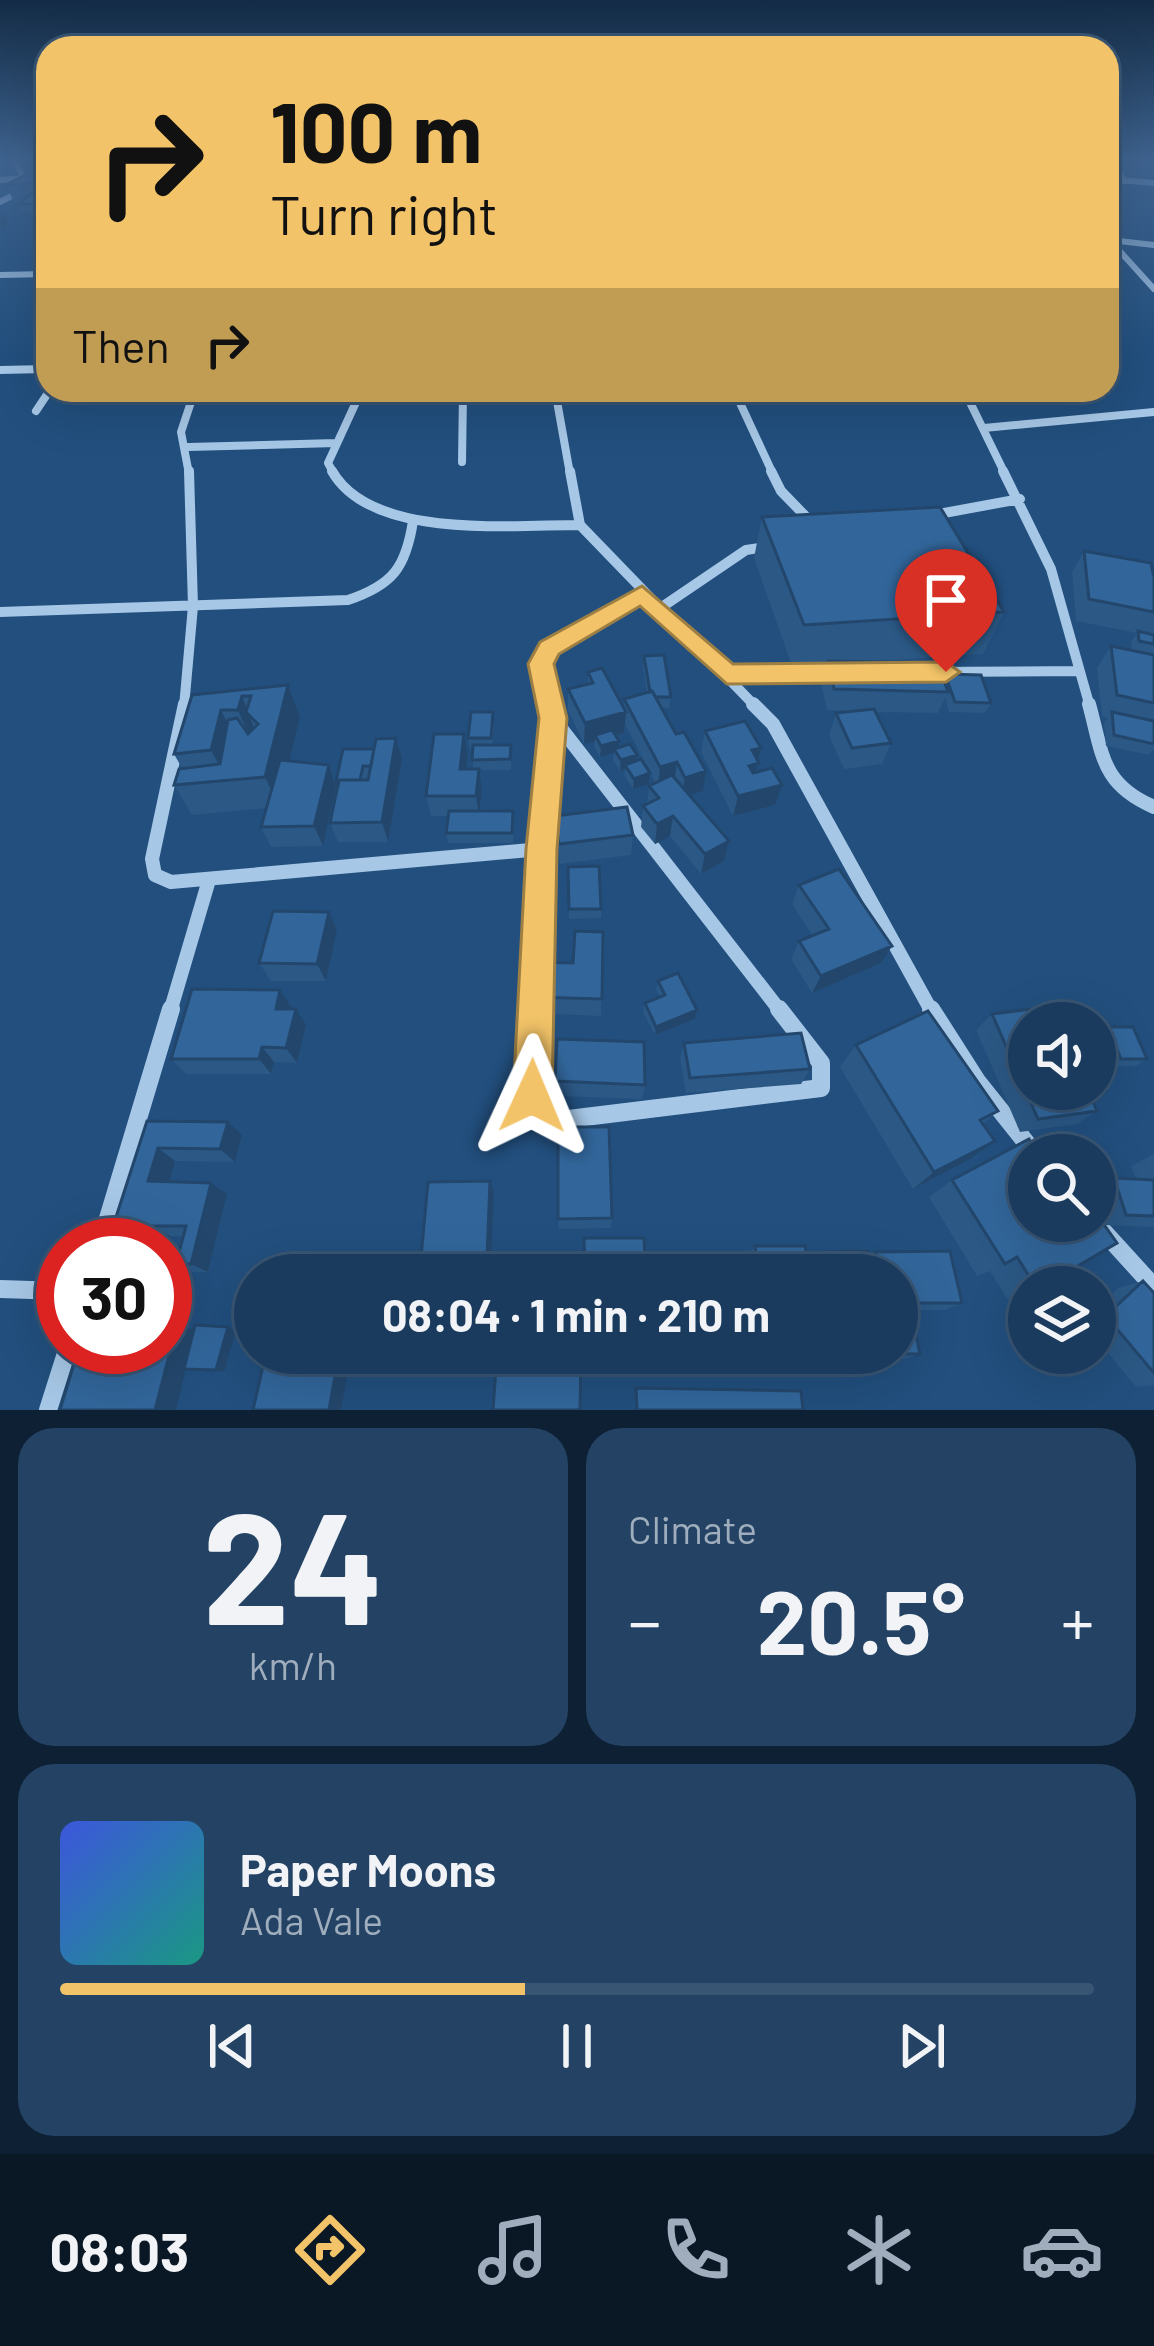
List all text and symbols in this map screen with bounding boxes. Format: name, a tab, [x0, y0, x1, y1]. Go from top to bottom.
text: 100 m	[270, 79, 482, 180]
icon: right	[72, 84, 228, 240]
text: Turn right	[270, 181, 498, 246]
icon: right	[194, 312, 260, 378]
text: Then	[72, 318, 170, 372]
pin	[895, 549, 997, 672]
icon: arrive	[913, 567, 979, 633]
map controls	[1008, 1002, 1116, 1374]
button: sound	[1008, 1002, 1116, 1110]
position arrow	[469, 1033, 595, 1159]
button: search	[1008, 1134, 1116, 1242]
speed limit sign: 30	[36, 1218, 192, 1374]
button: layers	[1008, 1266, 1116, 1374]
text: 08:04 · 1 min · 210 m	[382, 1287, 770, 1341]
text: 24	[202, 1469, 384, 1656]
text: Climate	[628, 1505, 757, 1552]
text: 20.5°	[757, 1565, 965, 1673]
text: −	[628, 1580, 661, 1659]
text: +	[1061, 1580, 1094, 1659]
text: km/h	[249, 1641, 337, 1688]
text: Paper Moons	[240, 1842, 496, 1896]
text: Ada Vale	[240, 1896, 383, 1943]
icon: previous	[199, 2013, 265, 2079]
icon: pause	[544, 2013, 610, 2079]
icon: next	[889, 2013, 955, 2079]
icon: directions	[288, 2208, 372, 2292]
icon: music	[471, 2208, 555, 2292]
icon: phone	[654, 2208, 738, 2292]
icon: climate	[837, 2208, 921, 2292]
icon: car	[1020, 2208, 1104, 2292]
text: 08:03	[50, 2218, 189, 2283]

